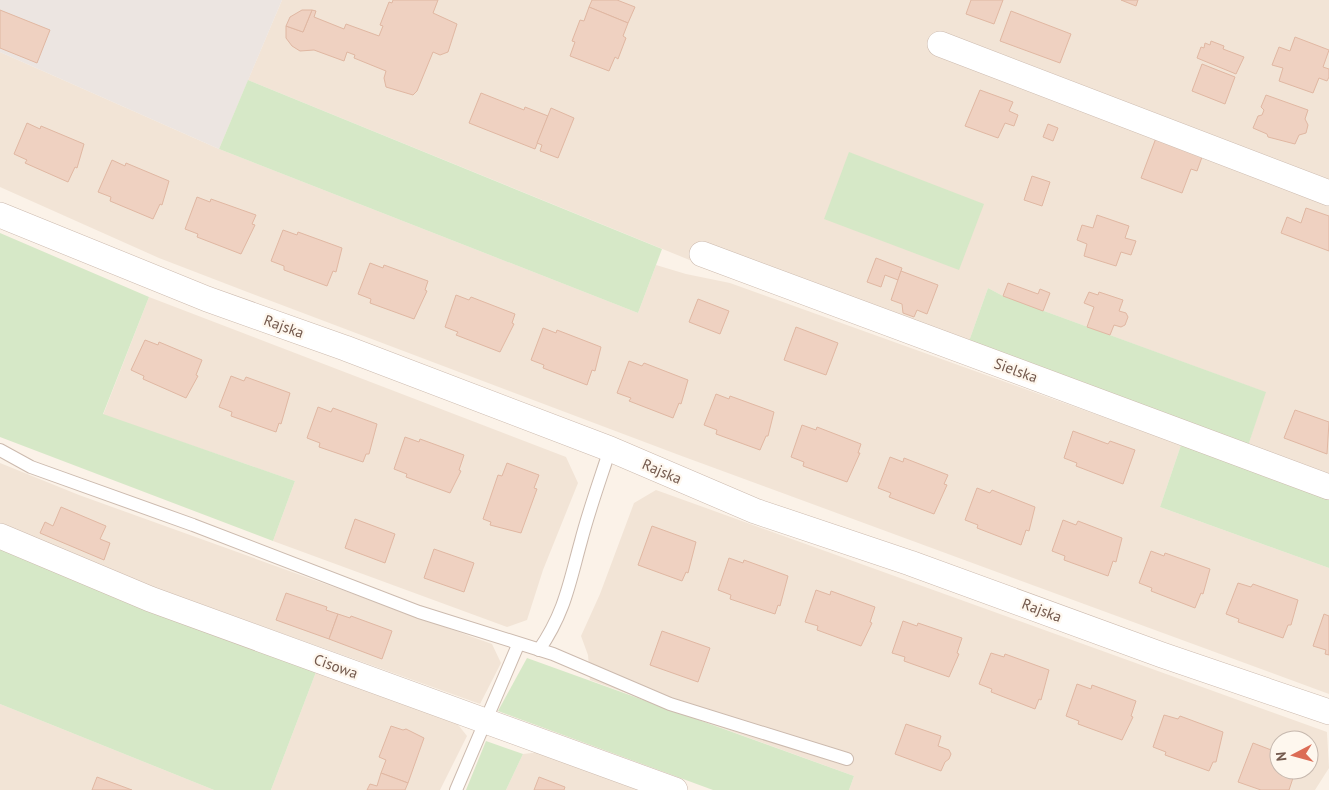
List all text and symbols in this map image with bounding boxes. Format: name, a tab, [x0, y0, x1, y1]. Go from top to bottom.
street label: Rajska	[261, 310, 307, 342]
street label: Sielska	[992, 353, 1040, 387]
street label: Rajska	[639, 454, 685, 488]
street label: Rajska	[1019, 594, 1065, 626]
street label: Cisowa	[311, 649, 361, 683]
north arrow	[1269, 730, 1319, 780]
text: N	[1272, 751, 1291, 762]

